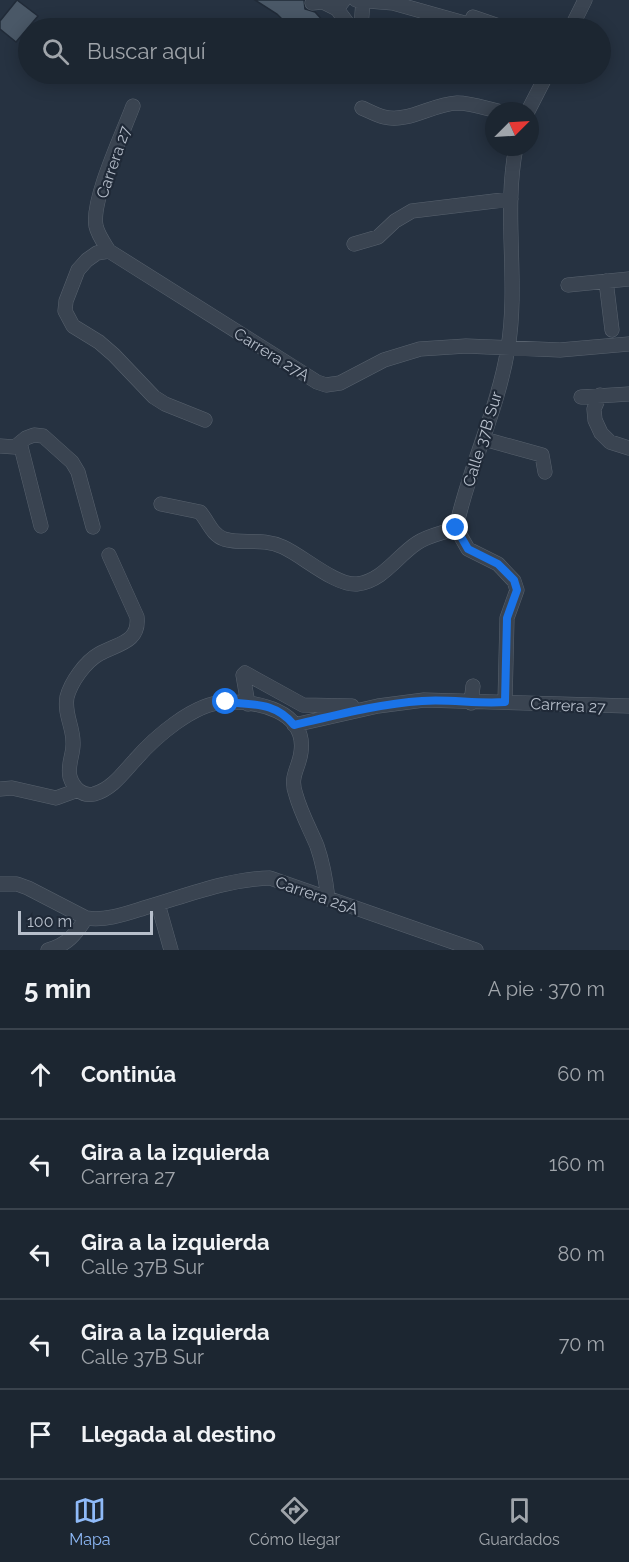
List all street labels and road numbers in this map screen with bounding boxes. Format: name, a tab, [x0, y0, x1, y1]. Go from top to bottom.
street label: Carrera 27	[92, 123, 135, 201]
street label: Carrera 27A	[230, 324, 313, 385]
street label: Calle 37B Sur	[459, 389, 506, 489]
street label: Carrera 27	[530, 694, 607, 717]
street label: Carrera 25A	[273, 872, 361, 919]

